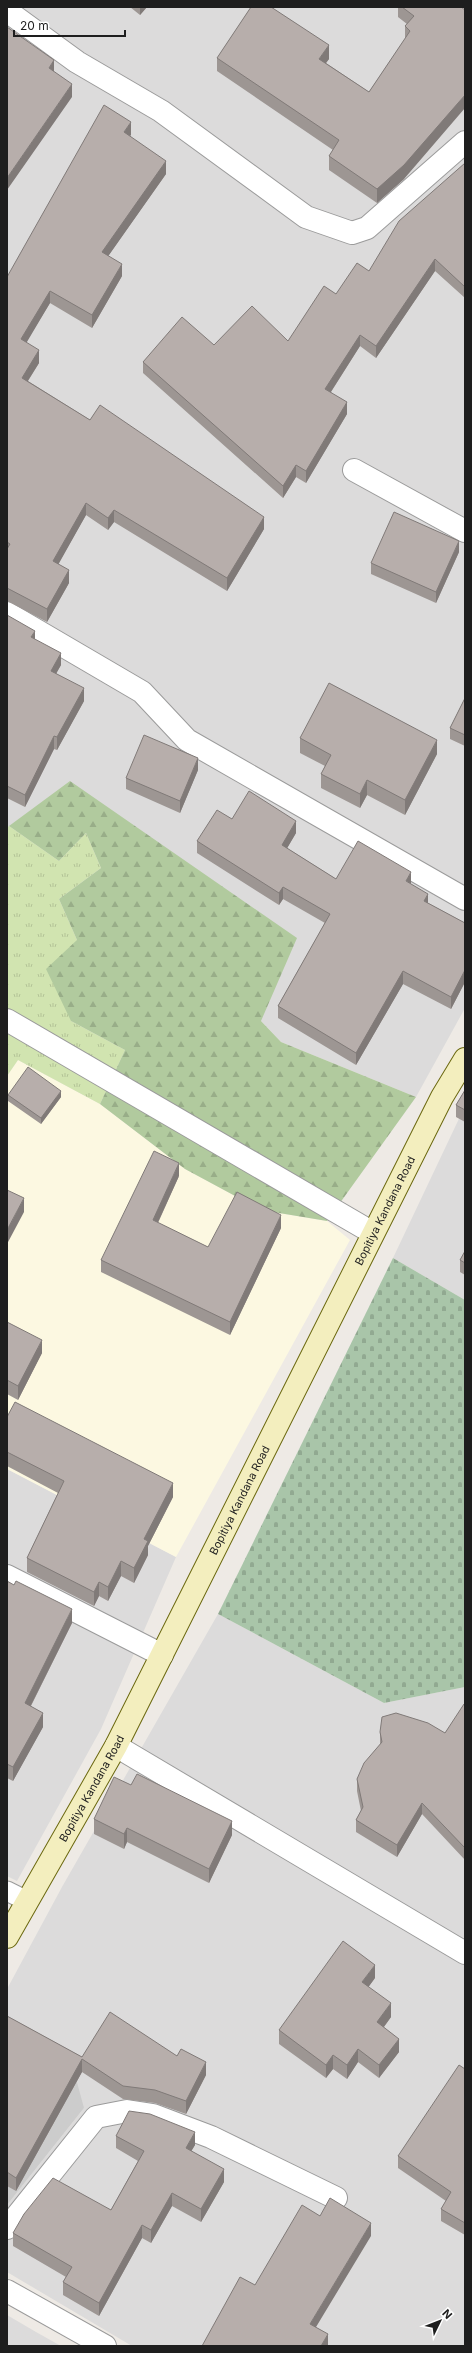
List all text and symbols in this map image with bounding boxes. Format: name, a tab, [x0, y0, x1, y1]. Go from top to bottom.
scale bar	[14, 12, 125, 38]
text: 20 m	[20, 18, 49, 33]
street label: Bopitiya Kandana Road	[352, 1154, 418, 1268]
street label: Bopitiya Kandana Road	[206, 1443, 273, 1557]
street label: Bopitiya Kandana Road	[56, 1733, 127, 1844]
north arrow	[420, 2301, 460, 2341]
text: N	[439, 2306, 455, 2322]

